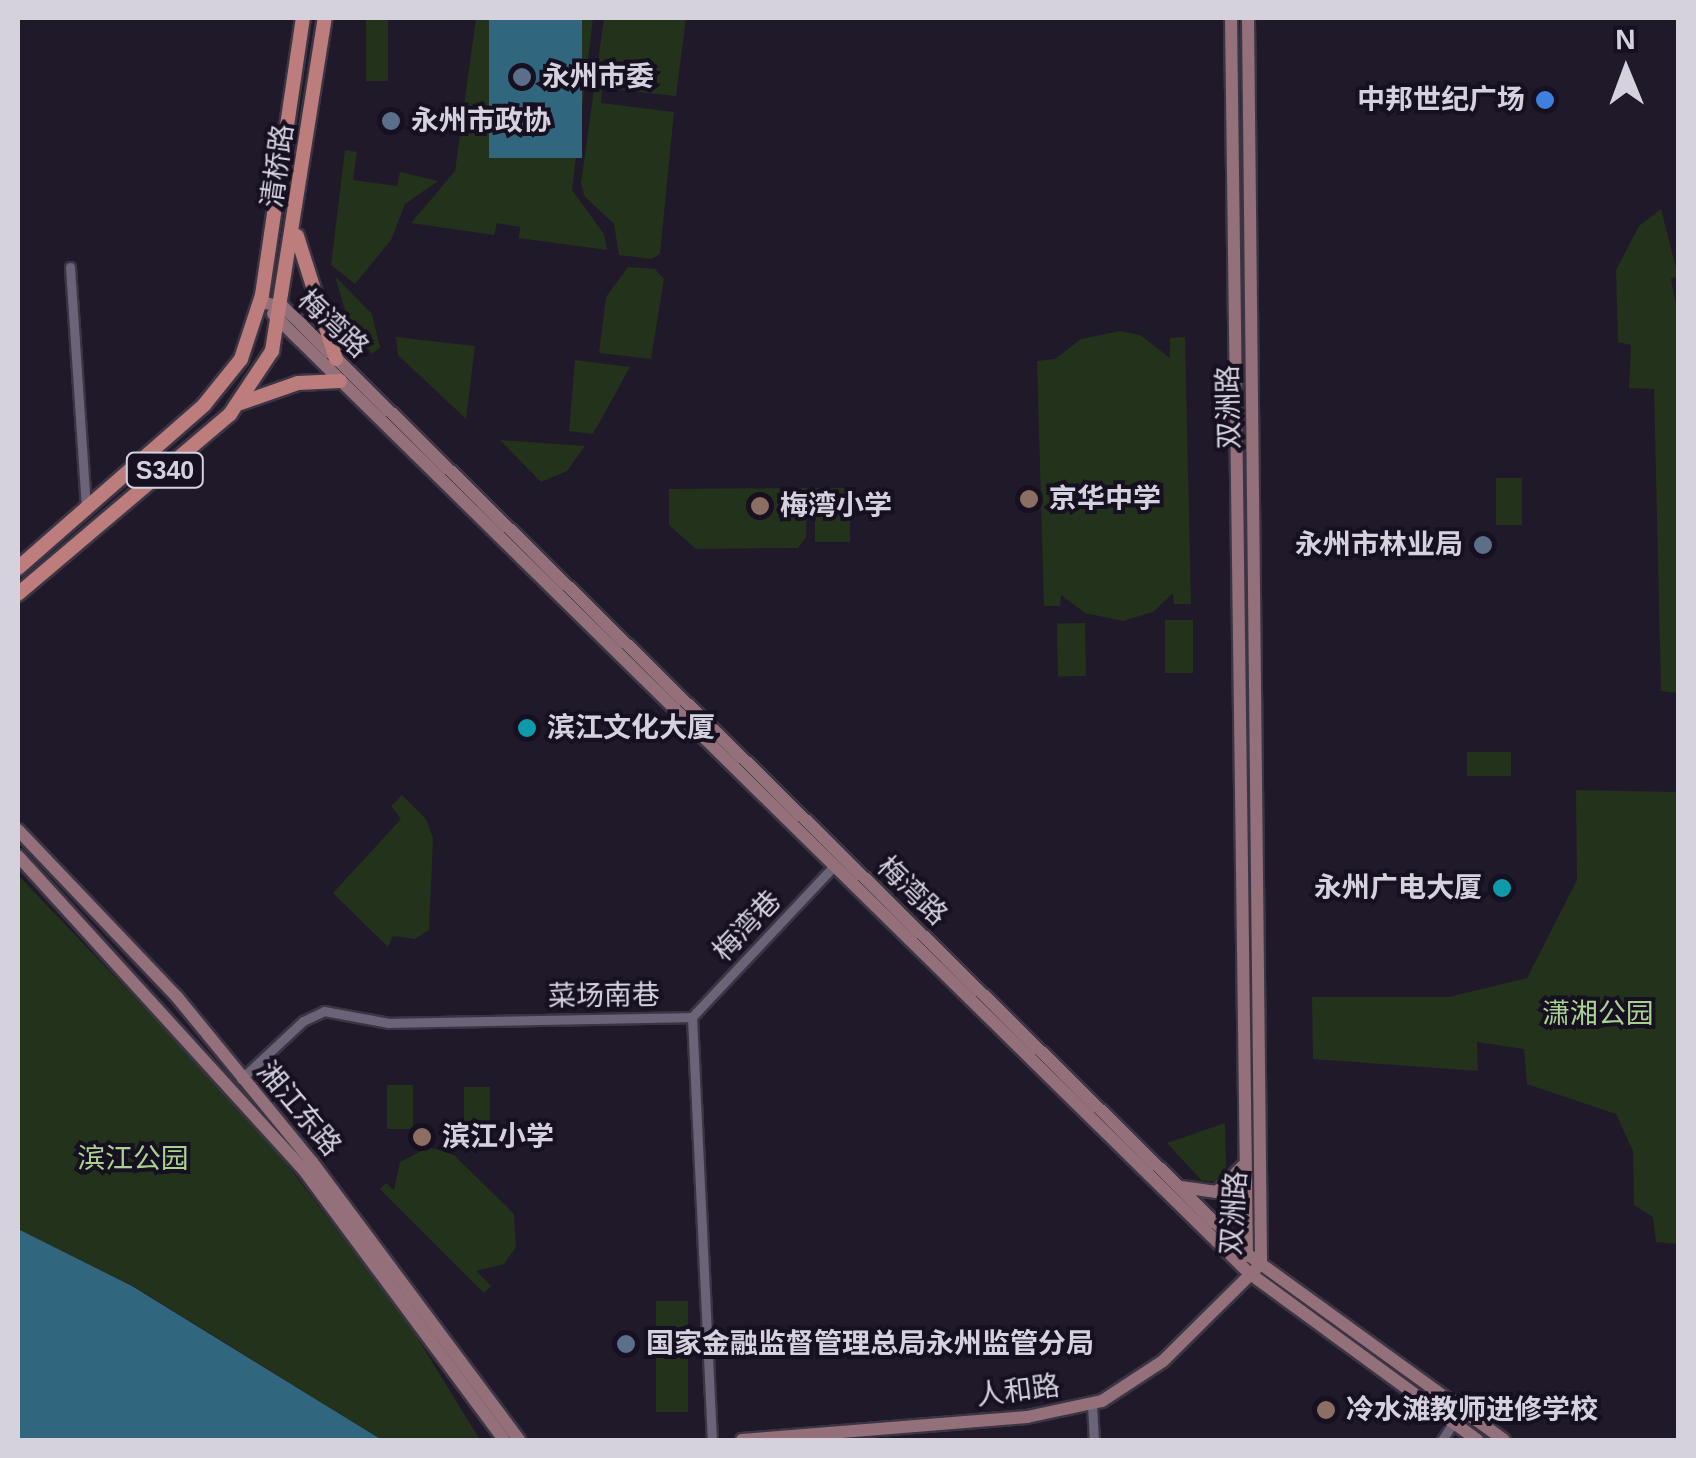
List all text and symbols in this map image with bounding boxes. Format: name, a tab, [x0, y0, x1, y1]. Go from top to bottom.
north arrow	[1576, 20, 1676, 120]
text: N	[1615, 24, 1636, 55]
place label: 永州市委	[542, 60, 654, 94]
marker: 永州市委	[511, 66, 533, 88]
place label: 中邦世纪广场	[1357, 83, 1525, 117]
marker: 中邦世纪广场	[1534, 89, 1556, 111]
place label: 永州市政协	[411, 104, 551, 138]
marker: 永州市政协	[380, 110, 402, 132]
street label: 清桥路	[256, 122, 300, 210]
street label: 梅湾路	[291, 283, 375, 365]
street label: 双洲路	[1211, 365, 1247, 449]
road number: S340	[125, 450, 205, 490]
place label: 京华中学	[1049, 482, 1161, 516]
marker: 京华中学	[1018, 488, 1040, 510]
place label: 梅湾小学	[780, 489, 892, 523]
marker: 梅湾小学	[749, 495, 771, 517]
place label: 永州市林业局	[1295, 528, 1463, 562]
marker: 永州市林业局	[1472, 534, 1494, 556]
place label: 滨江文化大厦	[547, 711, 715, 745]
marker: 滨江文化大厦	[516, 717, 538, 739]
street label: 梅湾路	[870, 850, 954, 932]
place label: 永州广电大厦	[1314, 871, 1482, 905]
marker: 永州广电大厦	[1491, 877, 1513, 899]
street label: 梅湾巷	[706, 884, 788, 968]
street label: 菜场南巷	[548, 978, 660, 1014]
park label: 潇湘公园	[1542, 997, 1654, 1031]
street label: 湘江东路	[250, 1055, 348, 1163]
place label: 滨江小学	[442, 1120, 554, 1154]
marker: 滨江小学	[411, 1126, 433, 1148]
park label: 滨江公园	[77, 1142, 189, 1176]
street label: 双洲路	[1214, 1170, 1254, 1256]
place label: 国家金融监督管理总局永州监管分局	[646, 1327, 1094, 1361]
marker: 国家金融监督管理总局永州监管分局	[615, 1333, 637, 1355]
street label: 人和路	[974, 1369, 1062, 1413]
place label: 冷水滩教师进修学校	[1346, 1393, 1598, 1427]
marker: 冷水滩教师进修学校	[1315, 1399, 1337, 1421]

